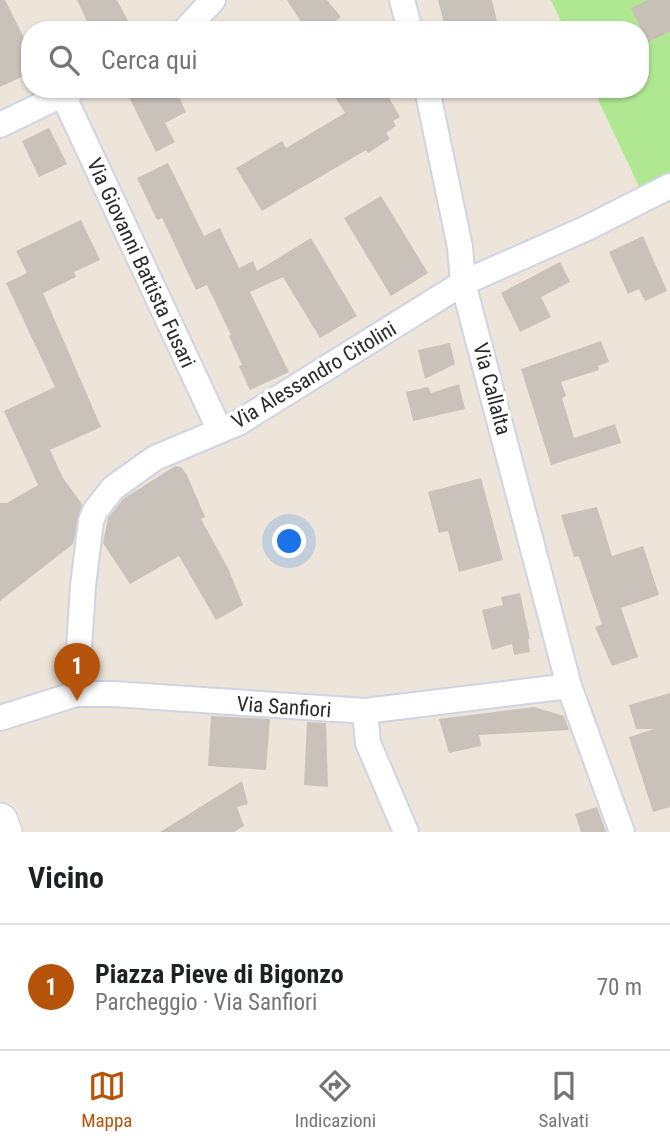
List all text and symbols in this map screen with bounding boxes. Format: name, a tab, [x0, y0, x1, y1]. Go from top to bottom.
search box	[21, 21, 649, 98]
icon: search	[45, 41, 83, 79]
text: Cerca qui	[101, 45, 198, 75]
street label: Via Giovanni Battista Fusari	[82, 154, 200, 372]
street label: Via Alessandro Citolini	[227, 316, 401, 434]
street label: Via Callalta	[468, 340, 516, 438]
your location	[272, 524, 306, 558]
pin: 1	[54, 643, 100, 701]
street label: Via Sanfiori	[236, 692, 332, 722]
text: Vicino	[28, 860, 104, 895]
text: Piazza Pieve di Bigonzo	[95, 959, 344, 989]
text: 1	[45, 974, 57, 1001]
text: 70 m	[597, 974, 642, 1001]
text: Parcheggio · Via Sanfiori	[95, 989, 317, 1016]
tab: Mappa	[81, 1067, 132, 1132]
tab: Indicazioni	[295, 1067, 376, 1132]
tab: Salvati	[538, 1067, 589, 1132]

